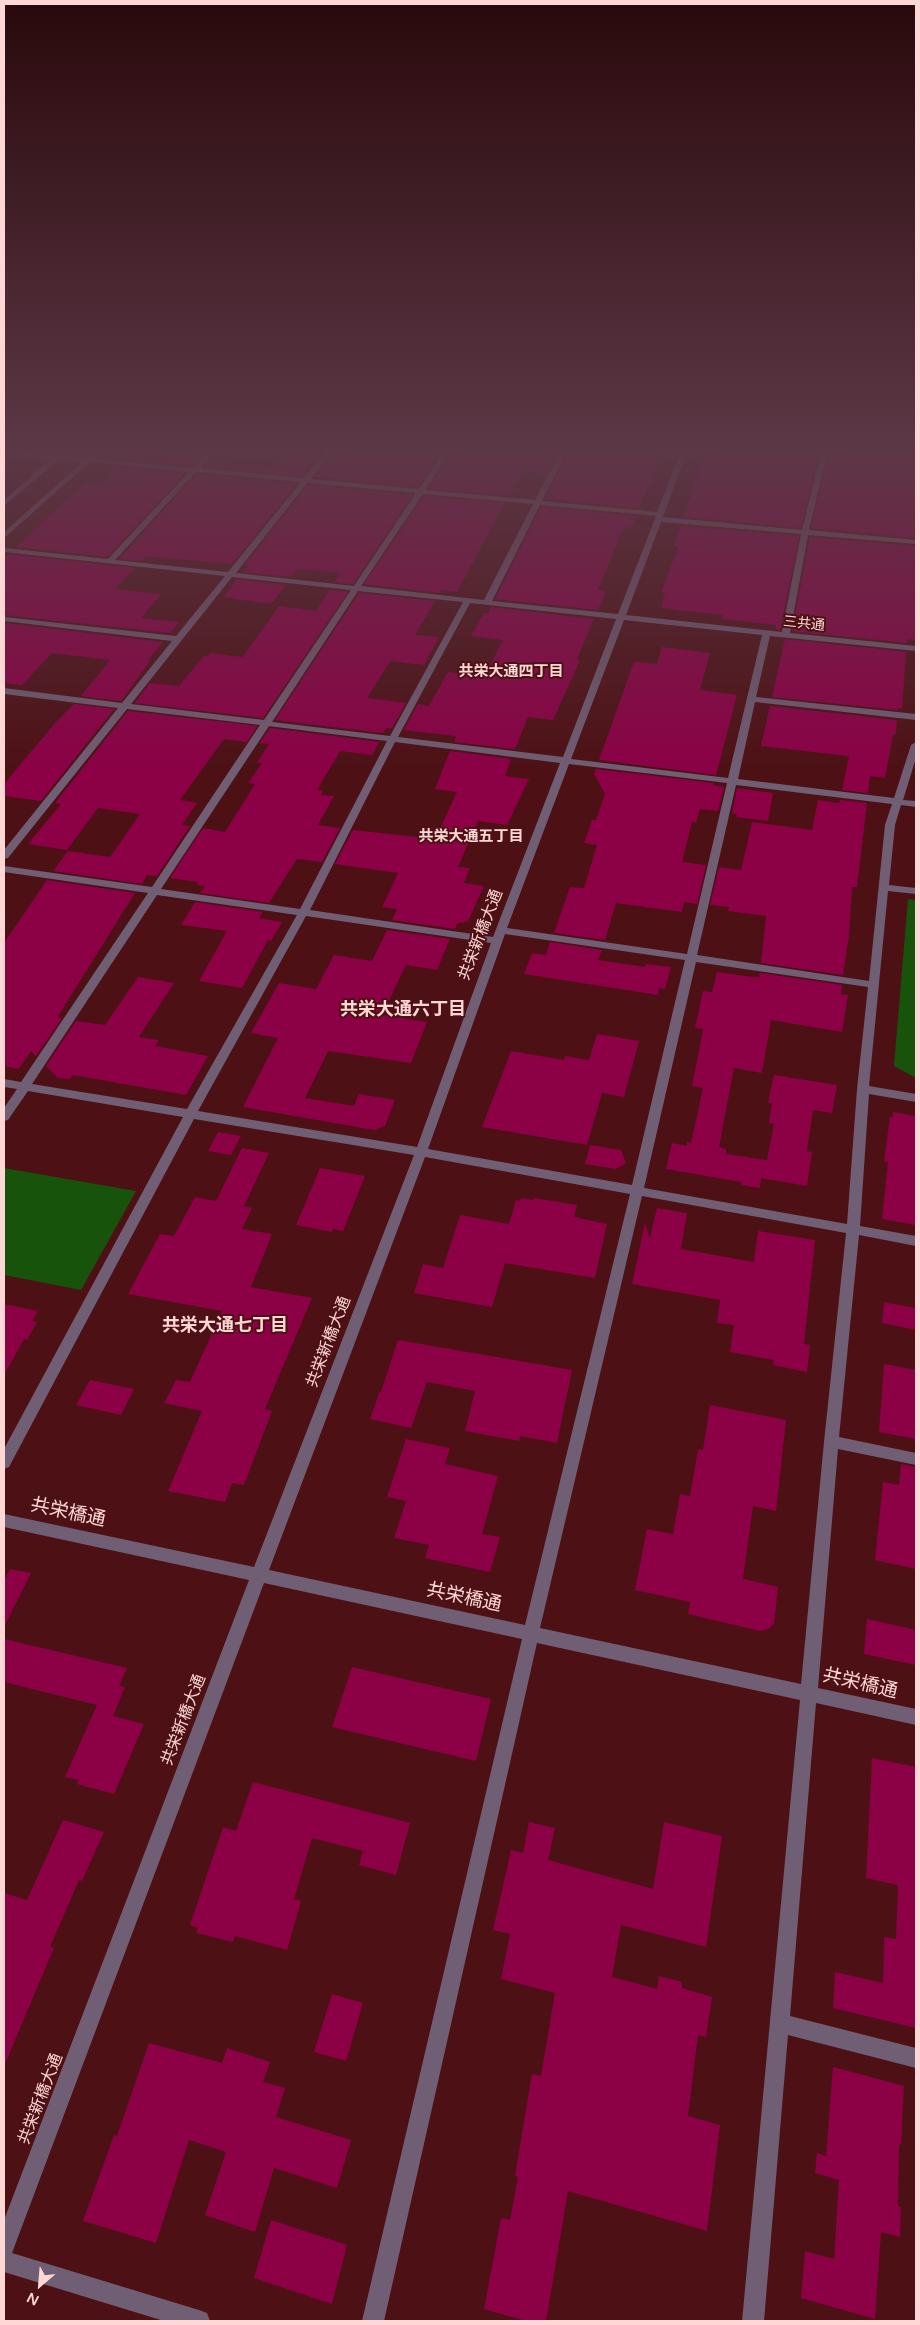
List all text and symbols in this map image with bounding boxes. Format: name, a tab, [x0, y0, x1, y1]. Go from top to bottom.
street label: 三共通	[782, 613, 826, 635]
district label: 共栄大通四丁目	[459, 663, 563, 681]
district label: 共栄大通五丁目	[419, 828, 523, 846]
street label: 共栄新橋大通	[455, 887, 507, 983]
district label: 共栄大通六丁目	[340, 999, 466, 1021]
street label: 共栄新橋大通	[303, 1294, 355, 1390]
district label: 共栄大通七丁目	[162, 1315, 288, 1337]
street label: 共栄橋通	[28, 1494, 108, 1532]
street label: 共栄橋通	[424, 1579, 504, 1617]
street label: 共栄橋通	[820, 1664, 900, 1704]
street label: 共栄新橋大通	[158, 1672, 210, 1768]
street label: 共栄新橋大通	[15, 2051, 67, 2147]
north arrow	[15, 2260, 65, 2310]
text: N	[24, 2289, 42, 2309]

